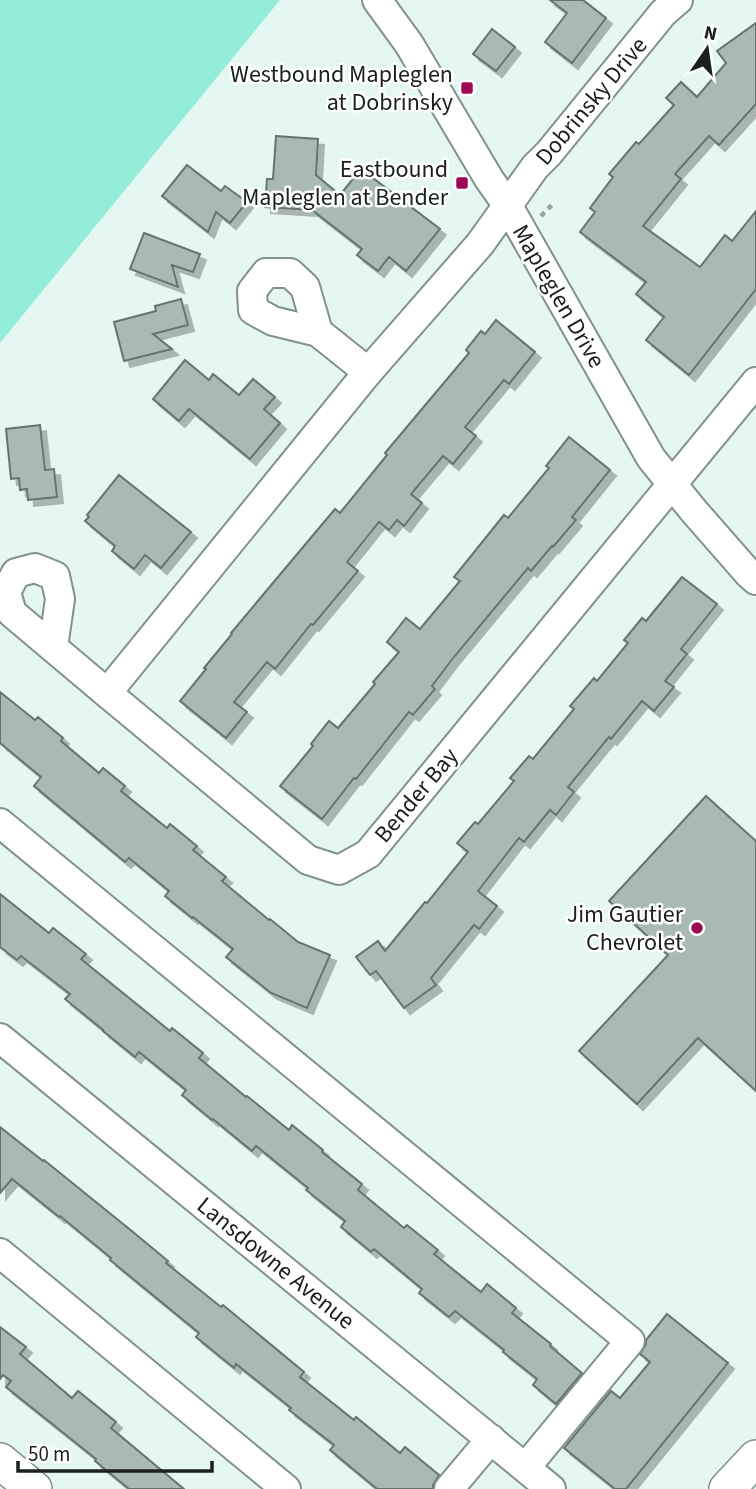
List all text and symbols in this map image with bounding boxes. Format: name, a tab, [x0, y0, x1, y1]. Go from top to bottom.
north arrow	[672, 14, 742, 84]
text: N	[701, 19, 720, 48]
street label: Dobrinsky Drive	[527, 29, 656, 173]
place label: Westbound Mapleglen at Dobrinsky	[230, 57, 453, 120]
marker: Westbound Mapleglen at Dobrinsky	[459, 80, 475, 96]
place label: Eastbound Mapleglen at Bender	[242, 152, 449, 215]
marker: Eastbound Mapleglen at Bender	[454, 175, 470, 191]
street label: Mapleglen Drive	[503, 218, 614, 375]
street label: Bender Bay	[366, 740, 467, 851]
place label: Jim Gautier Chevrolet	[567, 897, 684, 960]
marker: Jim Gautier Chevrolet	[689, 920, 705, 936]
street label: Lansdowne Avenue	[189, 1189, 362, 1338]
scale bar	[18, 1430, 212, 1474]
text: 50 m	[28, 1439, 70, 1469]

